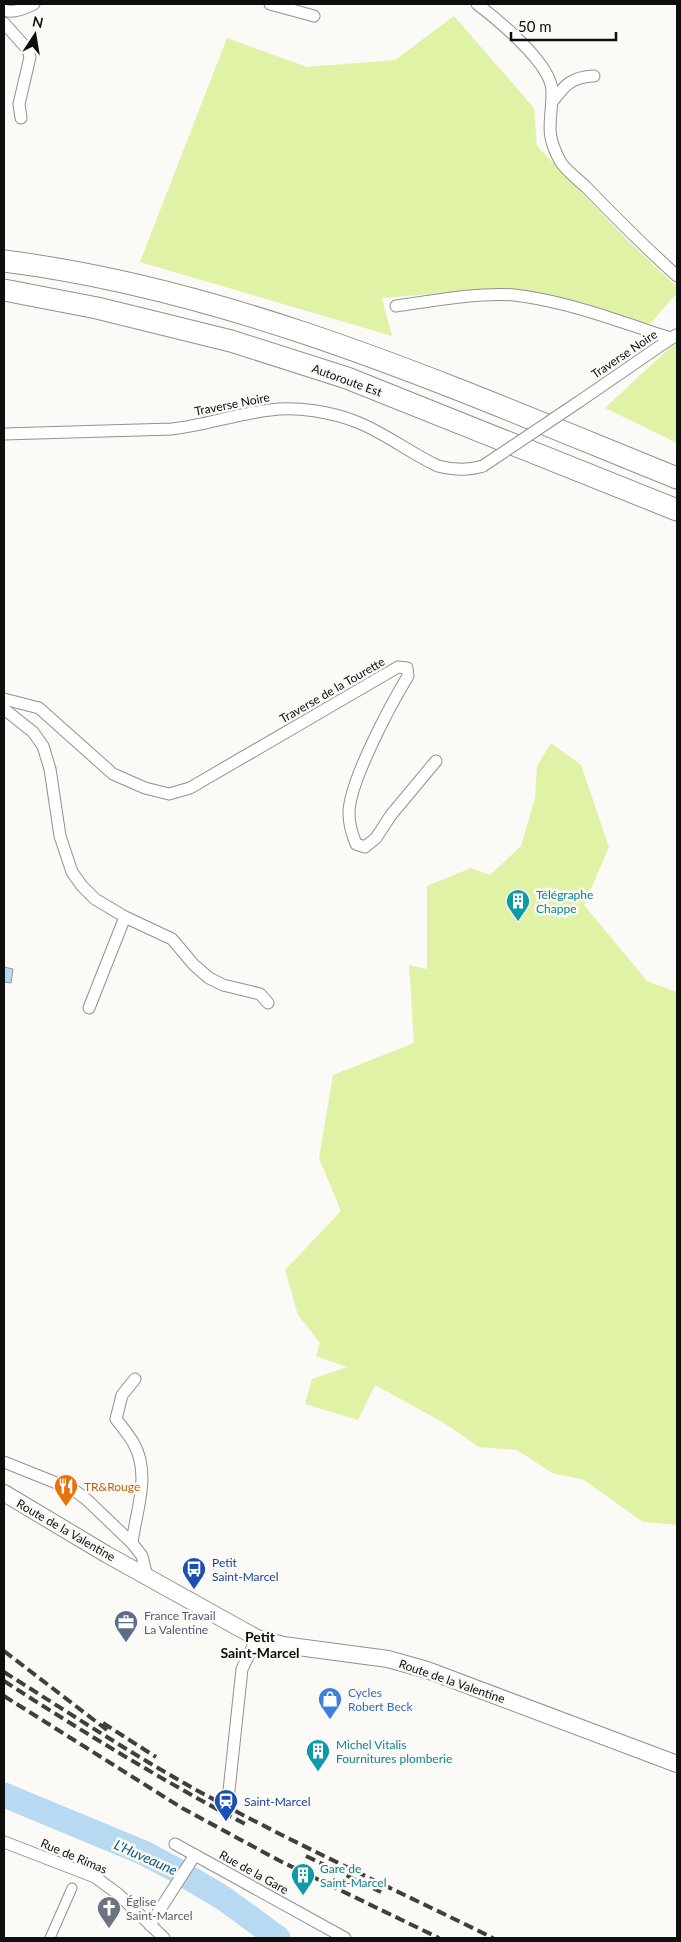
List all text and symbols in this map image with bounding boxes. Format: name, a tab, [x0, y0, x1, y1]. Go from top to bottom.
north arrow	[10, 10, 60, 60]
scale bar	[511, 10, 616, 42]
text: N	[31, 12, 45, 31]
text: 50 m	[518, 17, 552, 35]
street label: Traverse Noire	[588, 326, 660, 382]
street label: Autoroute Est	[310, 360, 385, 400]
street label: Traverse Noire	[193, 389, 271, 419]
street label: Traverse de la Tourette	[277, 654, 387, 726]
place label: Télégraphe Chappe	[536, 887, 593, 916]
building icon: Télégraphe Chappe	[505, 888, 531, 922]
restaurant icon: TR&Rouge	[53, 1473, 79, 1507]
place label: TR&Rouge	[84, 1479, 140, 1494]
street label: Route de la Valentine	[14, 1496, 118, 1564]
place label: Petit Saint-Marcel	[212, 1555, 278, 1584]
bus stop icon: Petit Saint-Marcel	[181, 1556, 207, 1590]
place label: France Travail La Valentine	[144, 1608, 216, 1637]
office icon: France Travail La Valentine	[113, 1609, 139, 1643]
district label: Petit Saint-Marcel	[220, 1628, 300, 1661]
street label: Route de la Valentine	[397, 1656, 507, 1706]
place label: Cycles Robert Beck	[348, 1685, 413, 1714]
shop icon: Cycles Robert Beck	[317, 1686, 343, 1720]
place label: Michel Vitalis Fournitures plomberie	[336, 1737, 452, 1766]
building icon: Michel Vitalis Fournitures plomberie	[305, 1738, 331, 1772]
station icon: Saint-Marcel	[213, 1788, 239, 1822]
place label: Saint-Marcel	[244, 1794, 310, 1809]
street label: Rue de Rimas	[38, 1835, 110, 1877]
water label: L'Huveaune	[112, 1836, 180, 1879]
street label: Rue de la Gare	[217, 1847, 291, 1897]
place label: Gare de Saint-Marcel	[320, 1861, 386, 1890]
building icon: Gare de Saint-Marcel	[290, 1862, 316, 1896]
place label: Église Saint-Marcel	[126, 1894, 192, 1923]
church icon: Église Saint-Marcel	[96, 1895, 122, 1929]

